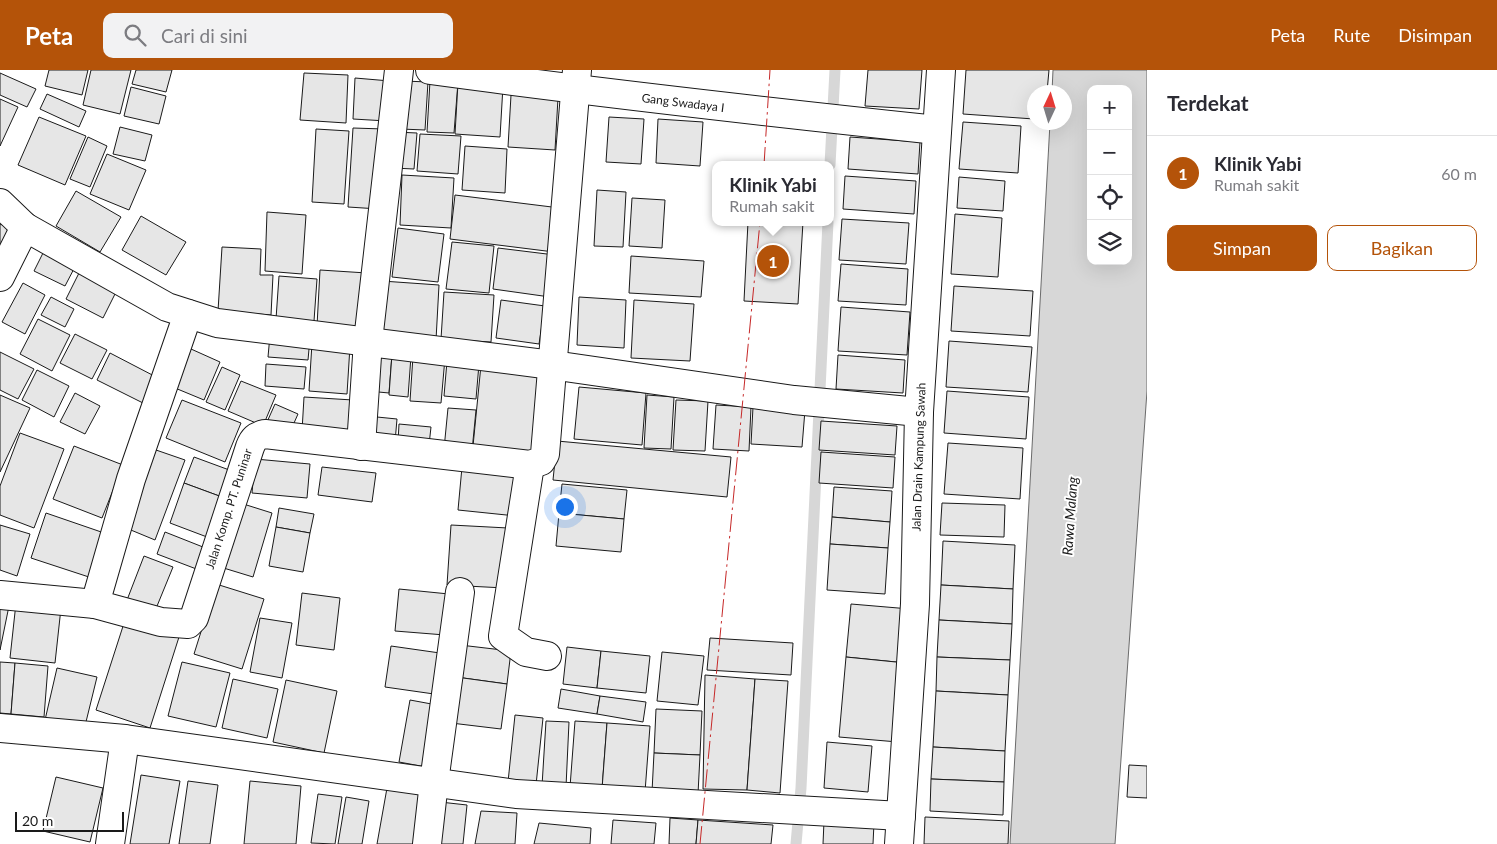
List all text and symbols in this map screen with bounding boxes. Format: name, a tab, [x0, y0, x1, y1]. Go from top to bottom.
search box	[103, 13, 453, 58]
text: Peta	[25, 21, 73, 50]
icon: search	[121, 21, 149, 49]
text: Cari di sini	[161, 24, 248, 47]
text: Peta	[1270, 24, 1305, 46]
text: Rute	[1333, 24, 1370, 46]
text: Disimpan	[1398, 24, 1472, 46]
north arrow	[1027, 85, 1072, 130]
map controls	[1087, 85, 1132, 265]
button: +	[1087, 85, 1132, 130]
street label: Gang Swadaya I	[641, 90, 725, 115]
text: Terdekat	[1167, 90, 1249, 115]
button: −	[1087, 130, 1132, 175]
text: Klinik Yabi	[1214, 152, 1302, 175]
popup	[712, 161, 834, 226]
text: 1	[1178, 164, 1188, 183]
text: 60 m	[1441, 164, 1477, 183]
text: Klinik Yabi	[729, 173, 817, 196]
button: locate	[1087, 175, 1132, 220]
text: Rumah sakit	[1214, 175, 1299, 194]
text: Rumah sakit	[729, 196, 815, 215]
button: layers	[1087, 220, 1132, 265]
button: Simpan	[1167, 225, 1317, 271]
button: Bagikan	[1327, 225, 1477, 271]
pin: 1	[757, 242, 789, 280]
street label: Jalan Drain Kampung Sawah	[908, 382, 929, 532]
street label: Jalan Komp. PT. Puninar	[202, 446, 255, 571]
water label: Rawa Malang	[1058, 476, 1081, 556]
your location	[552, 494, 578, 520]
scale bar	[15, 809, 124, 832]
text: 20 m	[22, 812, 53, 829]

